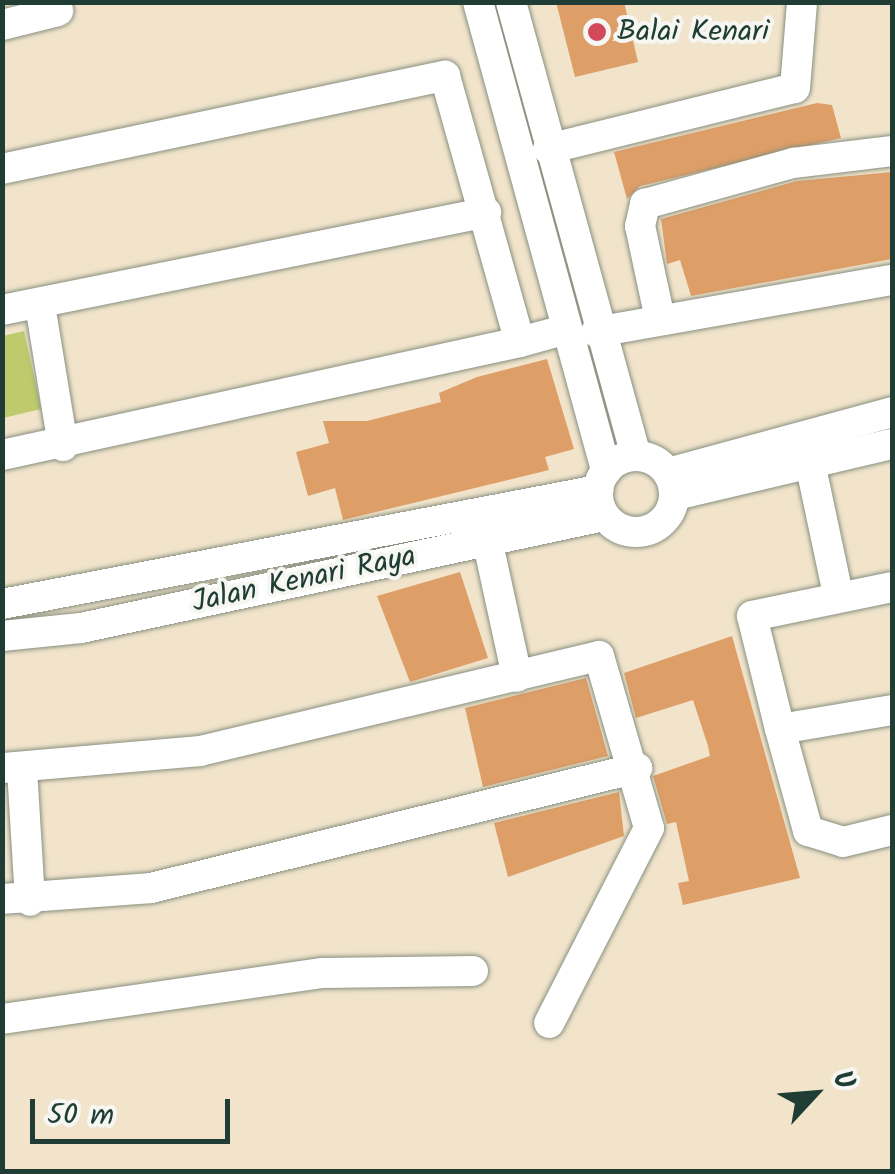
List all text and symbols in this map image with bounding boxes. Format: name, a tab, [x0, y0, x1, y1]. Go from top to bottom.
place label: Balai Kenari	[617, 14, 769, 50]
marker: Balai Kenari	[586, 21, 608, 43]
street label: Jalan Kenari Raya	[189, 539, 419, 621]
north arrow	[765, 1044, 865, 1144]
text: U	[819, 1063, 866, 1098]
scale bar	[35, 1079, 235, 1141]
text: 50 m	[47, 1092, 114, 1140]

